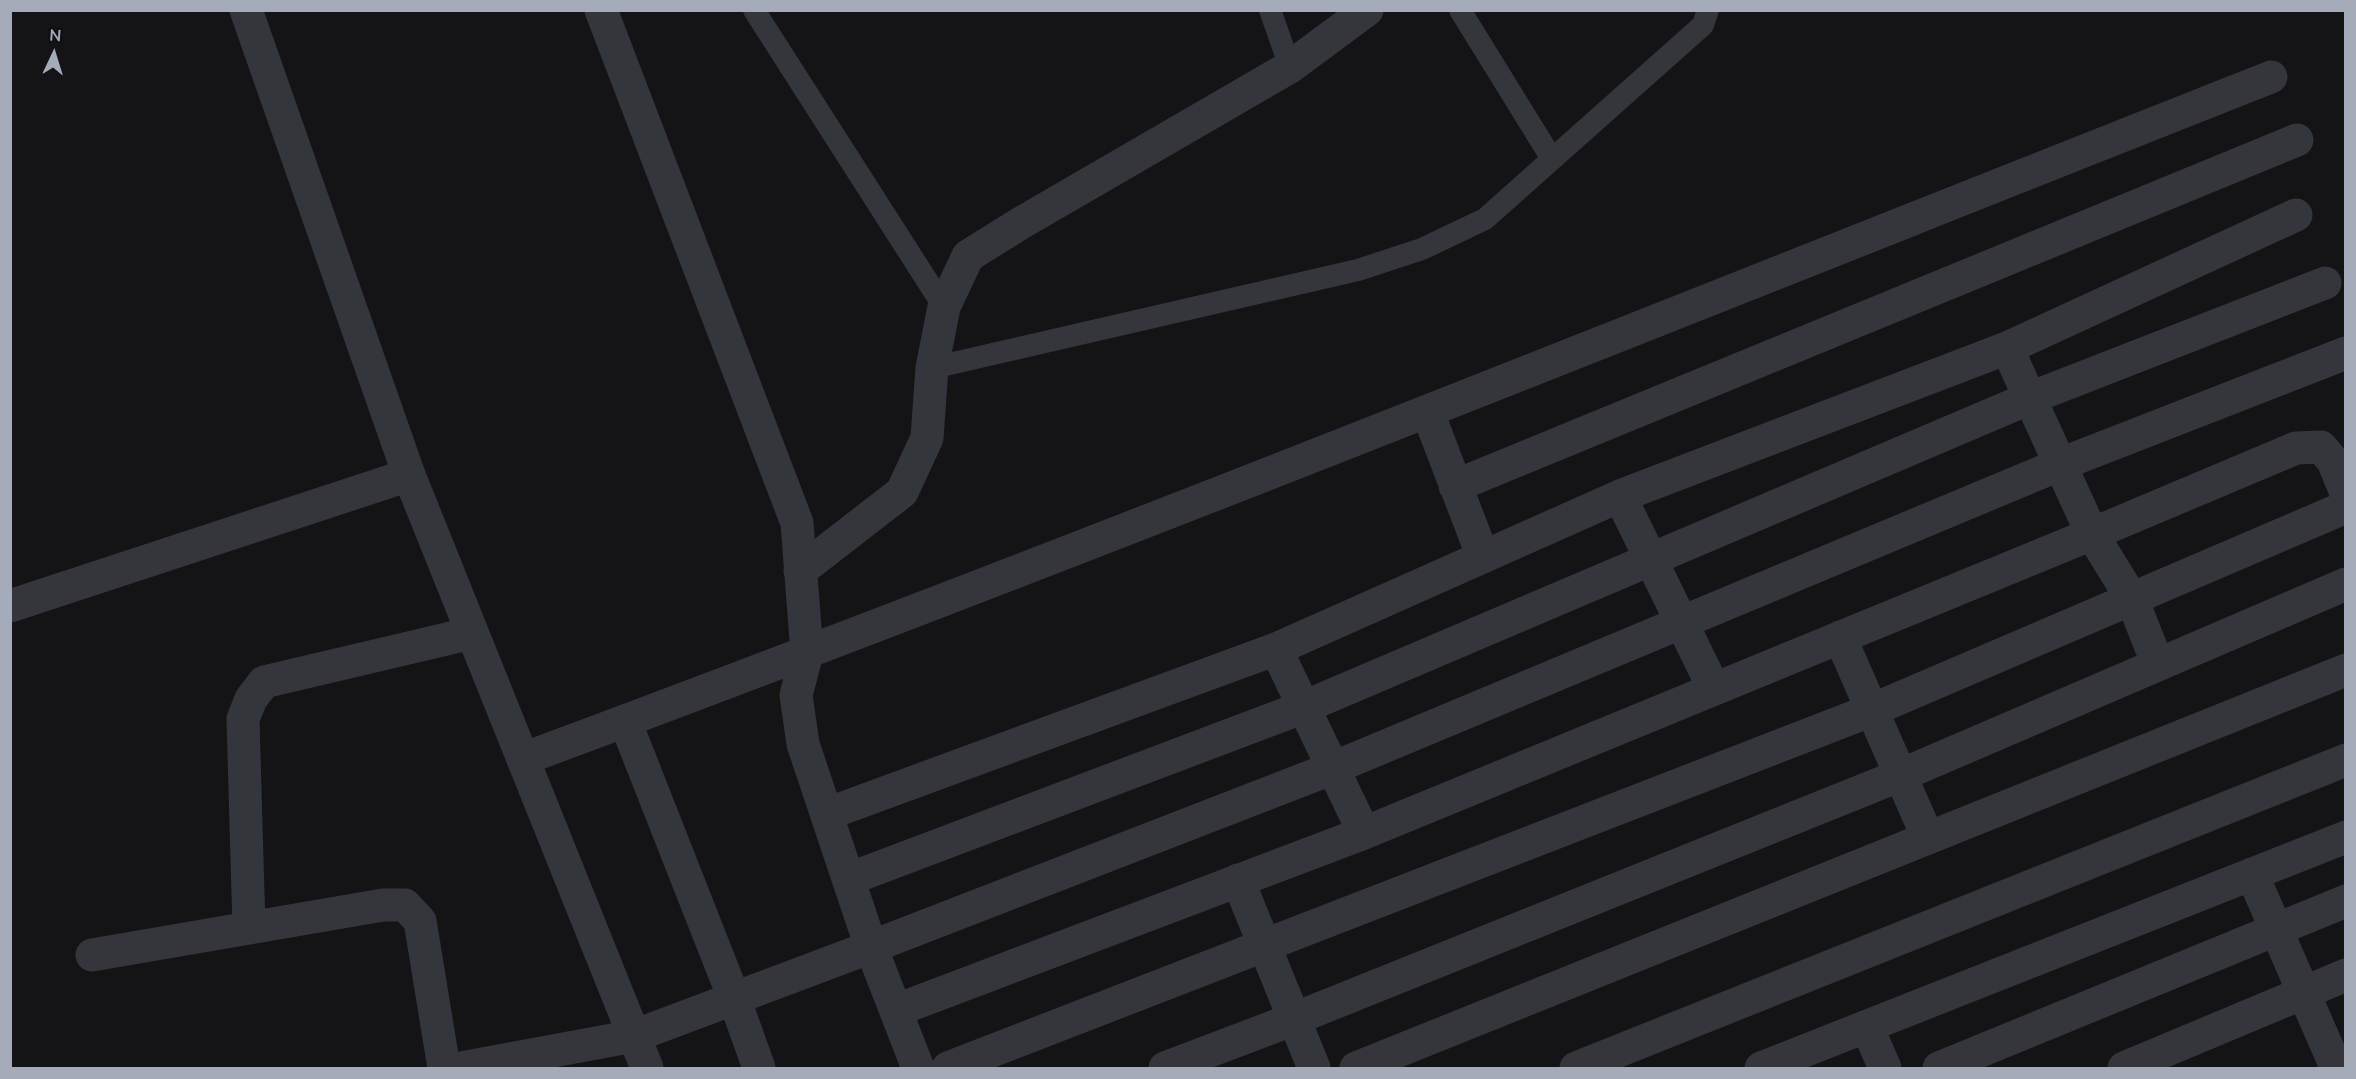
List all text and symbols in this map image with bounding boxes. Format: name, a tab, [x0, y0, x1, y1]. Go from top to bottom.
north arrow	[24, 24, 84, 84]
text: N	[49, 25, 62, 47]

